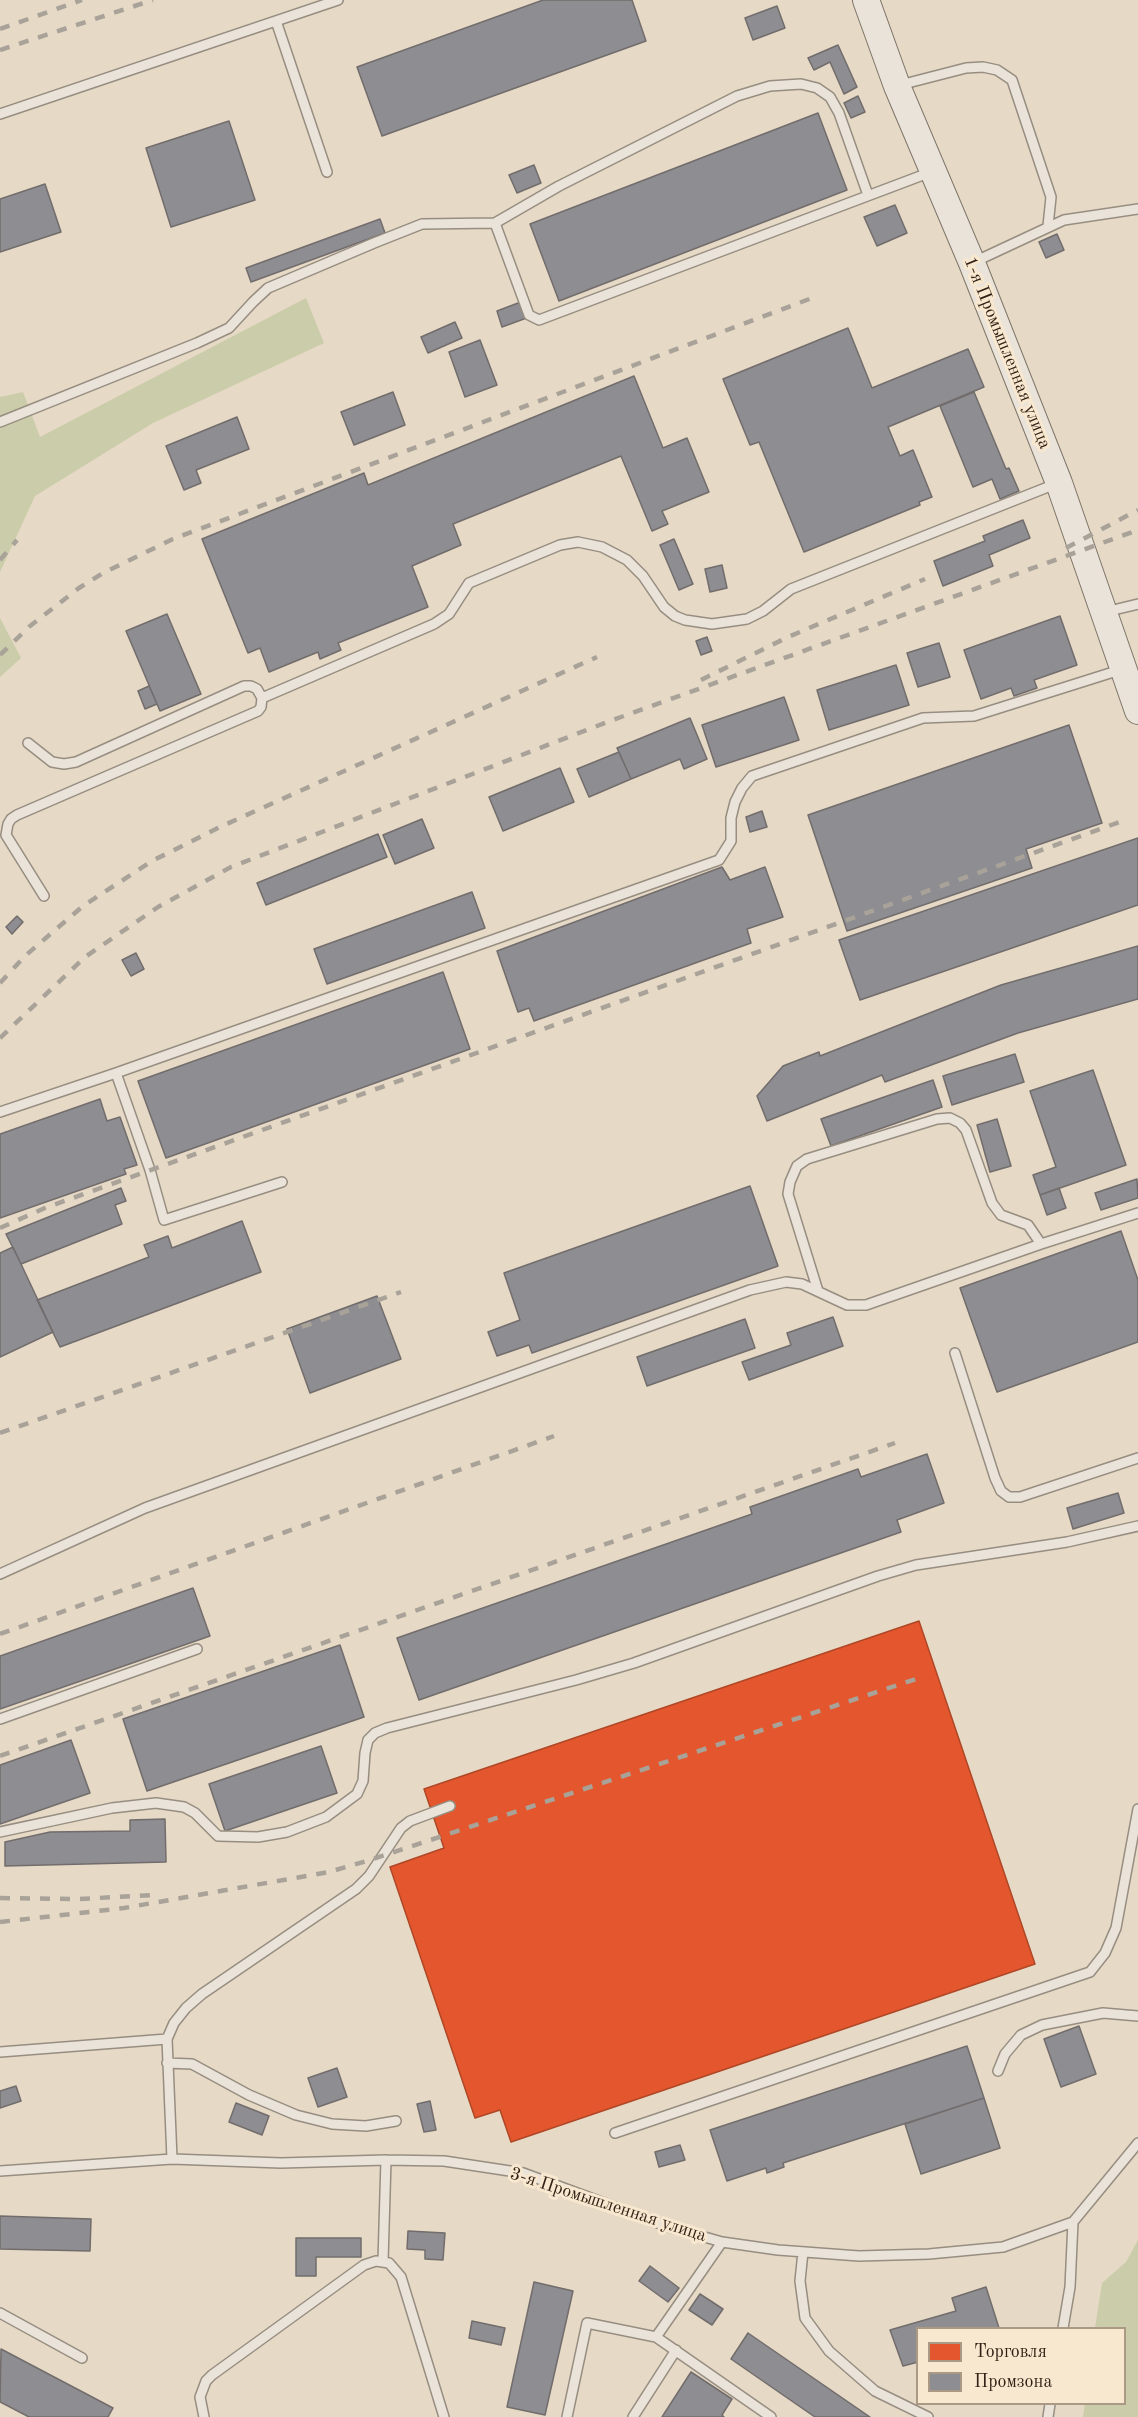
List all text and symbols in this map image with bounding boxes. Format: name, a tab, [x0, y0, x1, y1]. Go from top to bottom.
street label: 1-я Промышленная улица	[959, 254, 1055, 452]
street label: 3-я Промышленная улица	[507, 2163, 709, 2247]
legend	[916, 2327, 1126, 2405]
text: Торговля	[974, 2343, 1047, 2361]
text: Промзона	[974, 2373, 1052, 2391]

